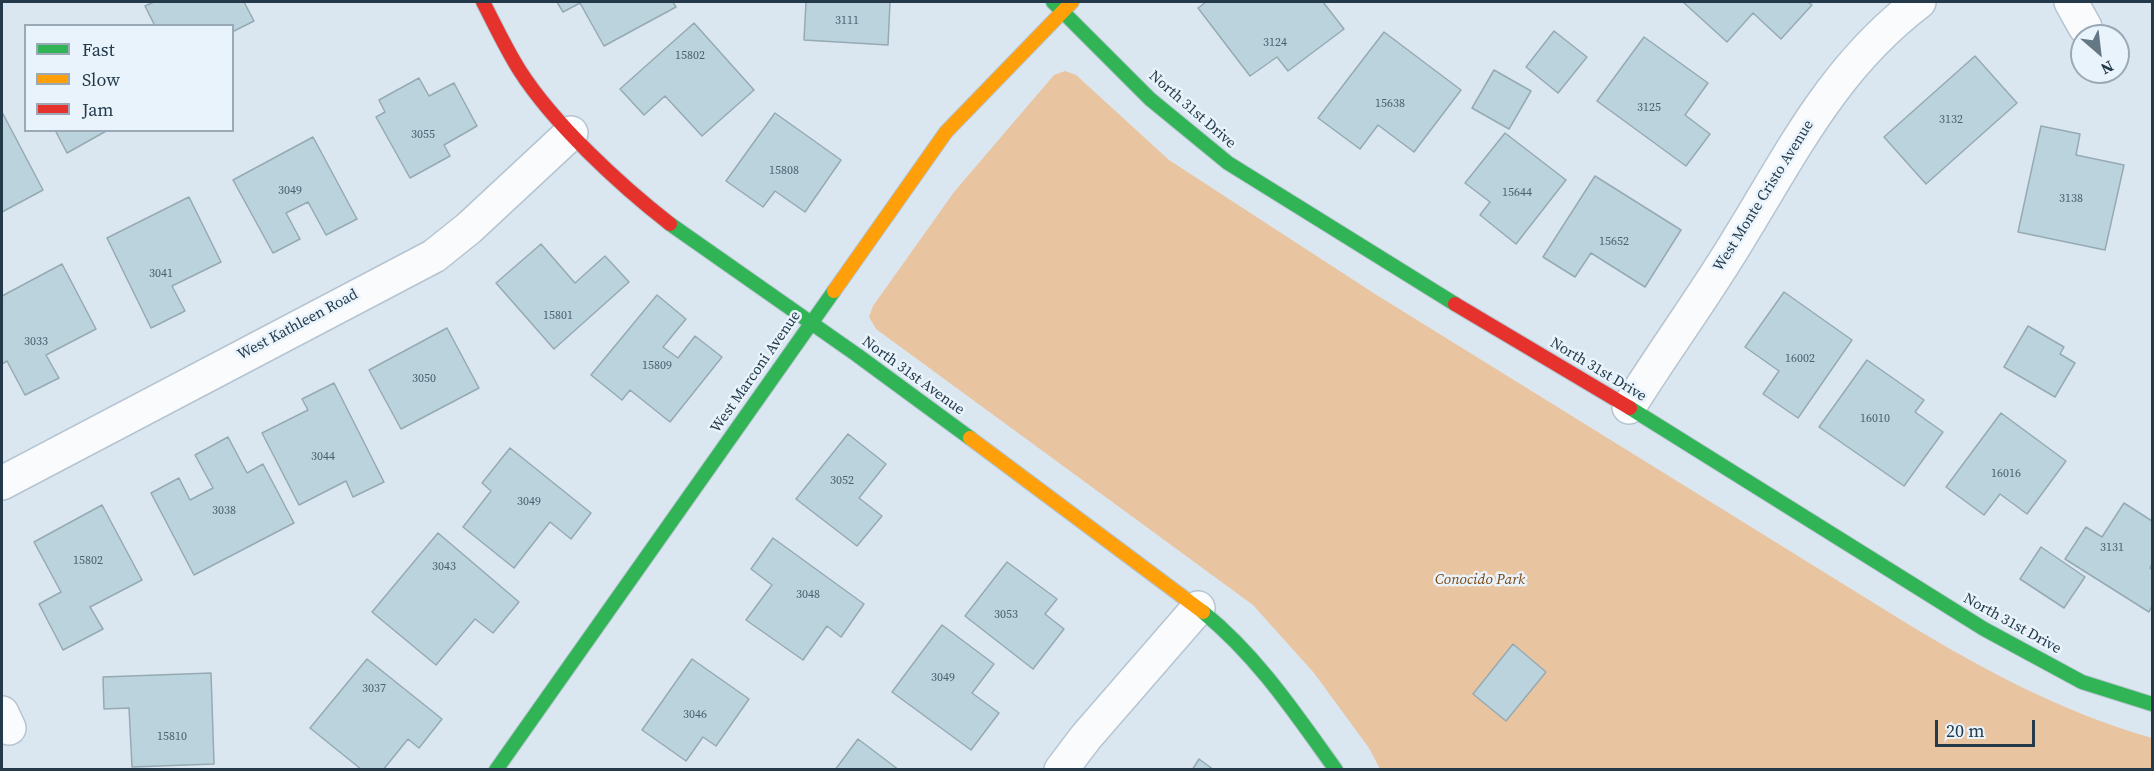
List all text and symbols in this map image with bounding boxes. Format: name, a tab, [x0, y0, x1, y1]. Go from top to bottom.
house number: 3111	[835, 14, 859, 28]
legend	[24, 24, 234, 132]
north arrow	[2070, 24, 2130, 84]
house number: 3124	[1263, 36, 1287, 50]
text: Fast	[82, 37, 115, 62]
house number: 15802	[675, 49, 705, 63]
text: N	[2097, 56, 2118, 81]
text: Slow	[82, 67, 120, 92]
street label: North 31st Drive	[1145, 67, 1239, 153]
text: Jam	[82, 97, 114, 122]
house number: 15638	[1375, 97, 1405, 111]
house number: 3125	[1637, 101, 1661, 115]
house number: 3132	[1939, 113, 1963, 127]
street label: West Monte Cristo Avenue	[1710, 117, 1818, 275]
house number: 3055	[411, 128, 435, 142]
house number: 15808	[769, 164, 799, 178]
house number: 3049	[278, 184, 302, 198]
house number: 15644	[1502, 186, 1532, 200]
house number: 3138	[2059, 192, 2083, 206]
house number: 15652	[1599, 235, 1629, 249]
house number: 3041	[149, 267, 173, 281]
street label: West Kathleen Road	[235, 286, 361, 364]
street label: West Marconi Avenue	[707, 308, 805, 436]
house number: 15801	[543, 309, 573, 323]
street label: North 31st Avenue	[858, 333, 968, 419]
street label: North 31st Drive	[1547, 334, 1649, 406]
house number: 3033	[24, 335, 48, 349]
house number: 16002	[1785, 352, 1815, 366]
house number: 15809	[642, 359, 672, 373]
house number: 3050	[412, 372, 436, 386]
house number: 16010	[1860, 412, 1890, 426]
house number: 3044	[311, 450, 335, 464]
house number: 16016	[1991, 467, 2021, 481]
house number: 3052	[830, 474, 854, 488]
house number: 3049	[517, 495, 541, 509]
house number: 3038	[212, 504, 236, 518]
house number: 3131	[2100, 541, 2124, 555]
house number: 15802	[73, 554, 103, 568]
house number: 3043	[432, 560, 456, 574]
park label: Conocido Park	[1435, 571, 1525, 589]
house number: 3048	[796, 588, 820, 602]
street label: North 31st Drive	[1960, 590, 2064, 658]
house number: 3053	[994, 608, 1018, 622]
house number: 3049	[931, 671, 955, 685]
house number: 3037	[362, 682, 386, 696]
house number: 3046	[683, 708, 707, 722]
scale bar	[1938, 708, 2038, 746]
text: 20 m	[1946, 718, 1984, 743]
house number: 15810	[157, 730, 187, 744]

